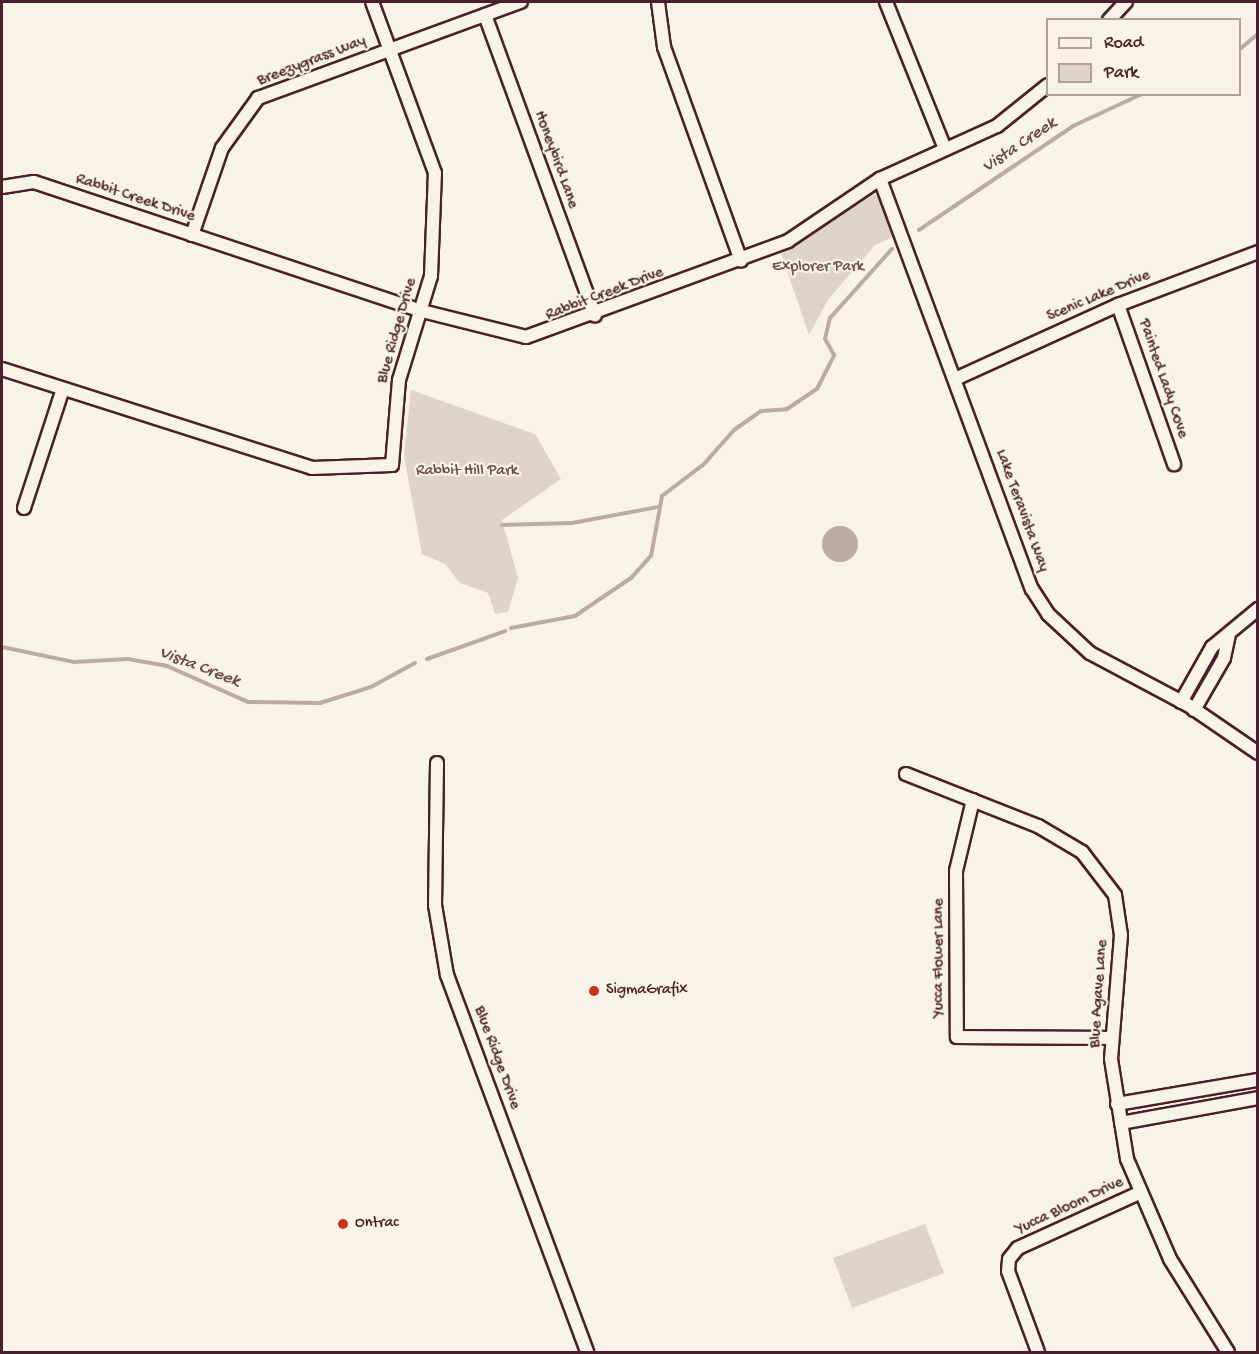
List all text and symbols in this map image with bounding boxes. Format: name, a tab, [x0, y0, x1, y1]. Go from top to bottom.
legend	[1046, 18, 1241, 96]
street label: Breezygrass Way	[255, 32, 369, 92]
text: Road	[1104, 33, 1143, 54]
text: Park	[1104, 63, 1138, 84]
street label: Honeybird Lane	[528, 109, 582, 211]
water label: Vista Creek	[979, 113, 1061, 179]
street label: Rabbit Creek Drive	[73, 171, 197, 227]
park label: Explorer Park	[772, 258, 864, 278]
street label: Rabbit Creek Drive	[543, 264, 667, 326]
street label: Scenic Lake Drive	[1045, 267, 1153, 327]
street label: Blue Ridge Drive	[374, 276, 422, 386]
street label: Painted Lady Cove	[1133, 317, 1191, 441]
street label: Lake Teravista Way	[990, 447, 1052, 575]
park label: Rabbit Hill Park	[416, 462, 518, 482]
water label: Vista Creek	[156, 643, 242, 693]
street label: Yucca Flower Lane	[930, 898, 950, 1018]
street label: Blue Agave Lane	[1087, 939, 1113, 1049]
place label: SigmaGrafix	[606, 981, 688, 1001]
marker: SigmaGrafix	[587, 984, 601, 998]
street label: Blue Ridge Drive	[468, 1004, 524, 1112]
street label: Yucca Bloom Drive	[1013, 1174, 1127, 1240]
place label: Ontrac	[355, 1214, 399, 1234]
marker: Ontrac	[336, 1217, 350, 1231]

